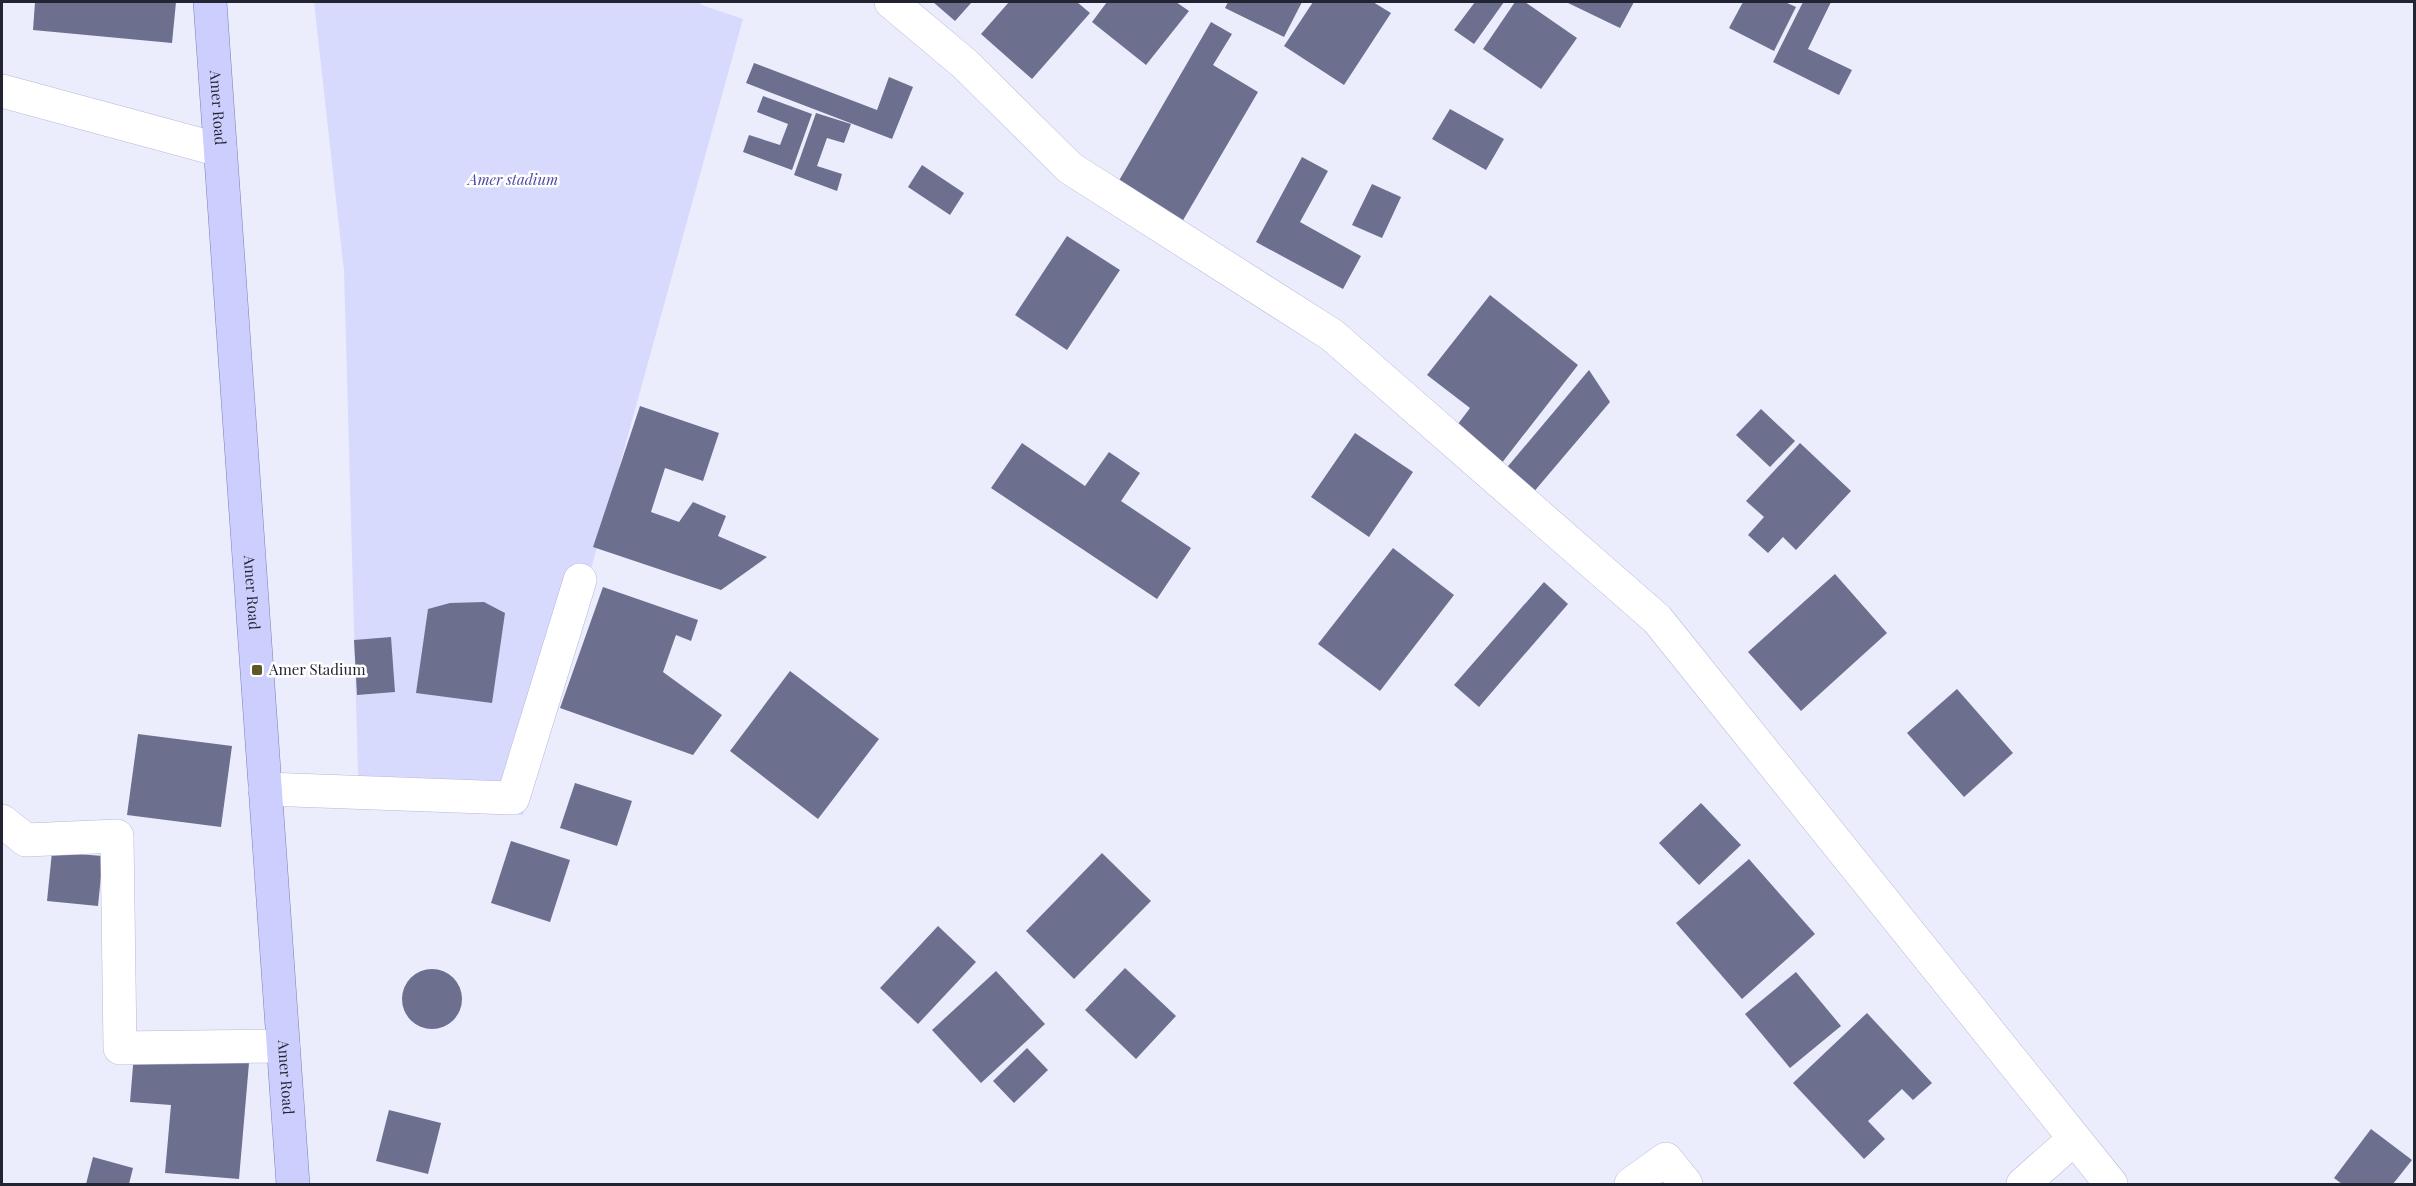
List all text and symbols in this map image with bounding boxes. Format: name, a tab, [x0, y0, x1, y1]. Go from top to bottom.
street label: Amer Road	[206, 69, 231, 146]
park label: Amer stadium	[466, 169, 558, 189]
street label: Amer Road	[240, 554, 265, 631]
place label: Amer Stadium	[268, 659, 366, 679]
marker: Amer Stadium	[250, 663, 264, 677]
street label: Amer Road	[274, 1038, 299, 1116]

